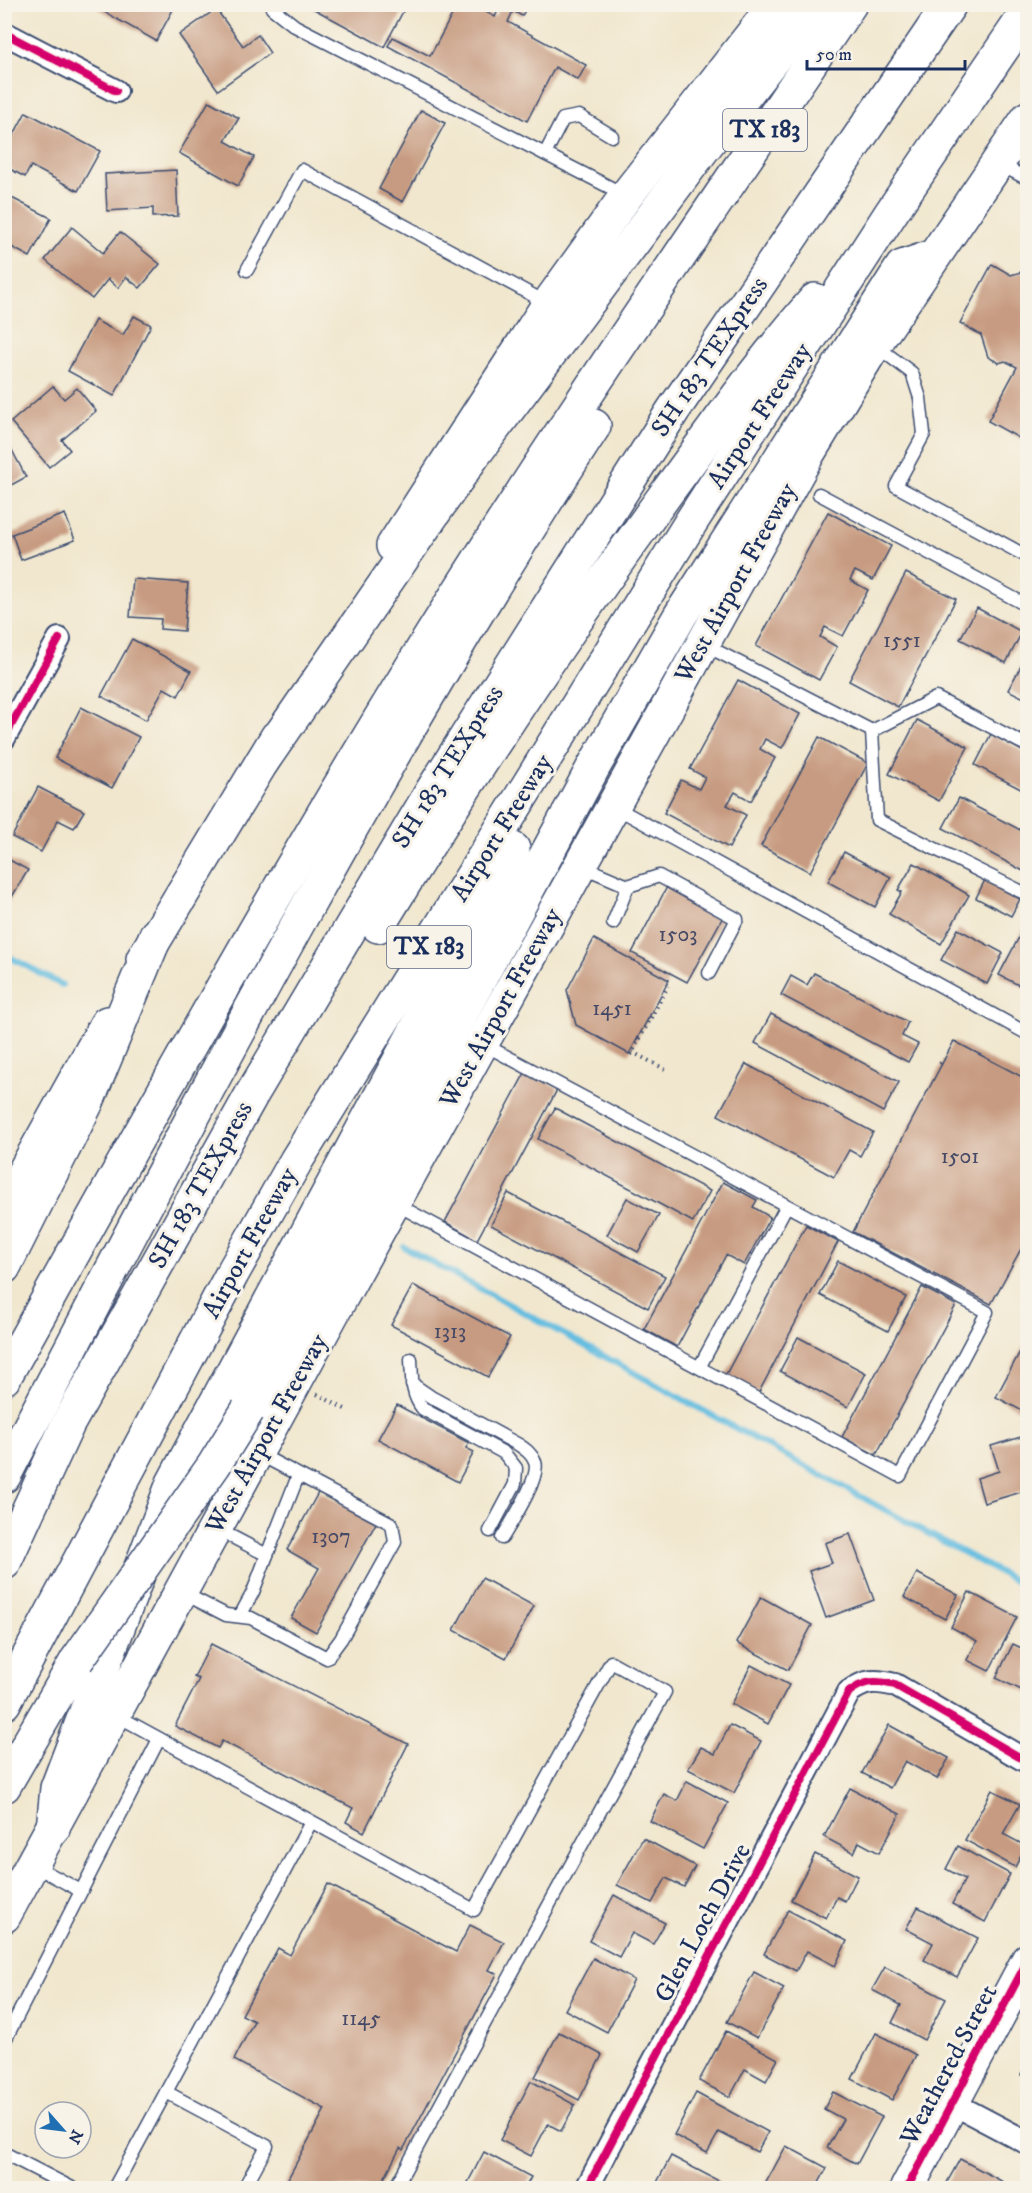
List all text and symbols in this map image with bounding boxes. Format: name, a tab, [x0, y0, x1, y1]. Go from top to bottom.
scale bar	[807, 33, 964, 71]
text: 50 m	[816, 44, 852, 66]
road number: TX 183	[723, 109, 807, 151]
street label: SH 183 TEXpress	[644, 270, 776, 444]
street label: Airport Freeway	[700, 336, 820, 495]
street label: West Airport Freeway	[667, 477, 805, 690]
house number: 1551	[883, 627, 921, 654]
street label: SH 183 TEXpress	[385, 679, 511, 855]
street label: Airport Freeway	[444, 748, 561, 908]
street label: West Airport Freeway	[432, 902, 570, 1115]
house number: 1503	[659, 921, 697, 948]
road number: TX 183	[387, 926, 471, 968]
house number: 1451	[592, 995, 632, 1022]
street label: SH 183 TEXpress	[141, 1095, 261, 1275]
house number: 1501	[941, 1143, 979, 1170]
street label: Airport Freeway	[195, 1161, 305, 1324]
house number: 1313	[434, 1318, 466, 1345]
street label: West Airport Freeway	[198, 1328, 336, 1541]
house number: 1307	[311, 1523, 351, 1550]
street label: Glen Loch Drive	[647, 1838, 759, 2008]
street label: Weathered Street	[892, 1979, 1005, 2152]
house number: 1145	[341, 2005, 381, 2032]
north arrow	[33, 2100, 93, 2160]
text: N	[63, 2126, 87, 2147]

